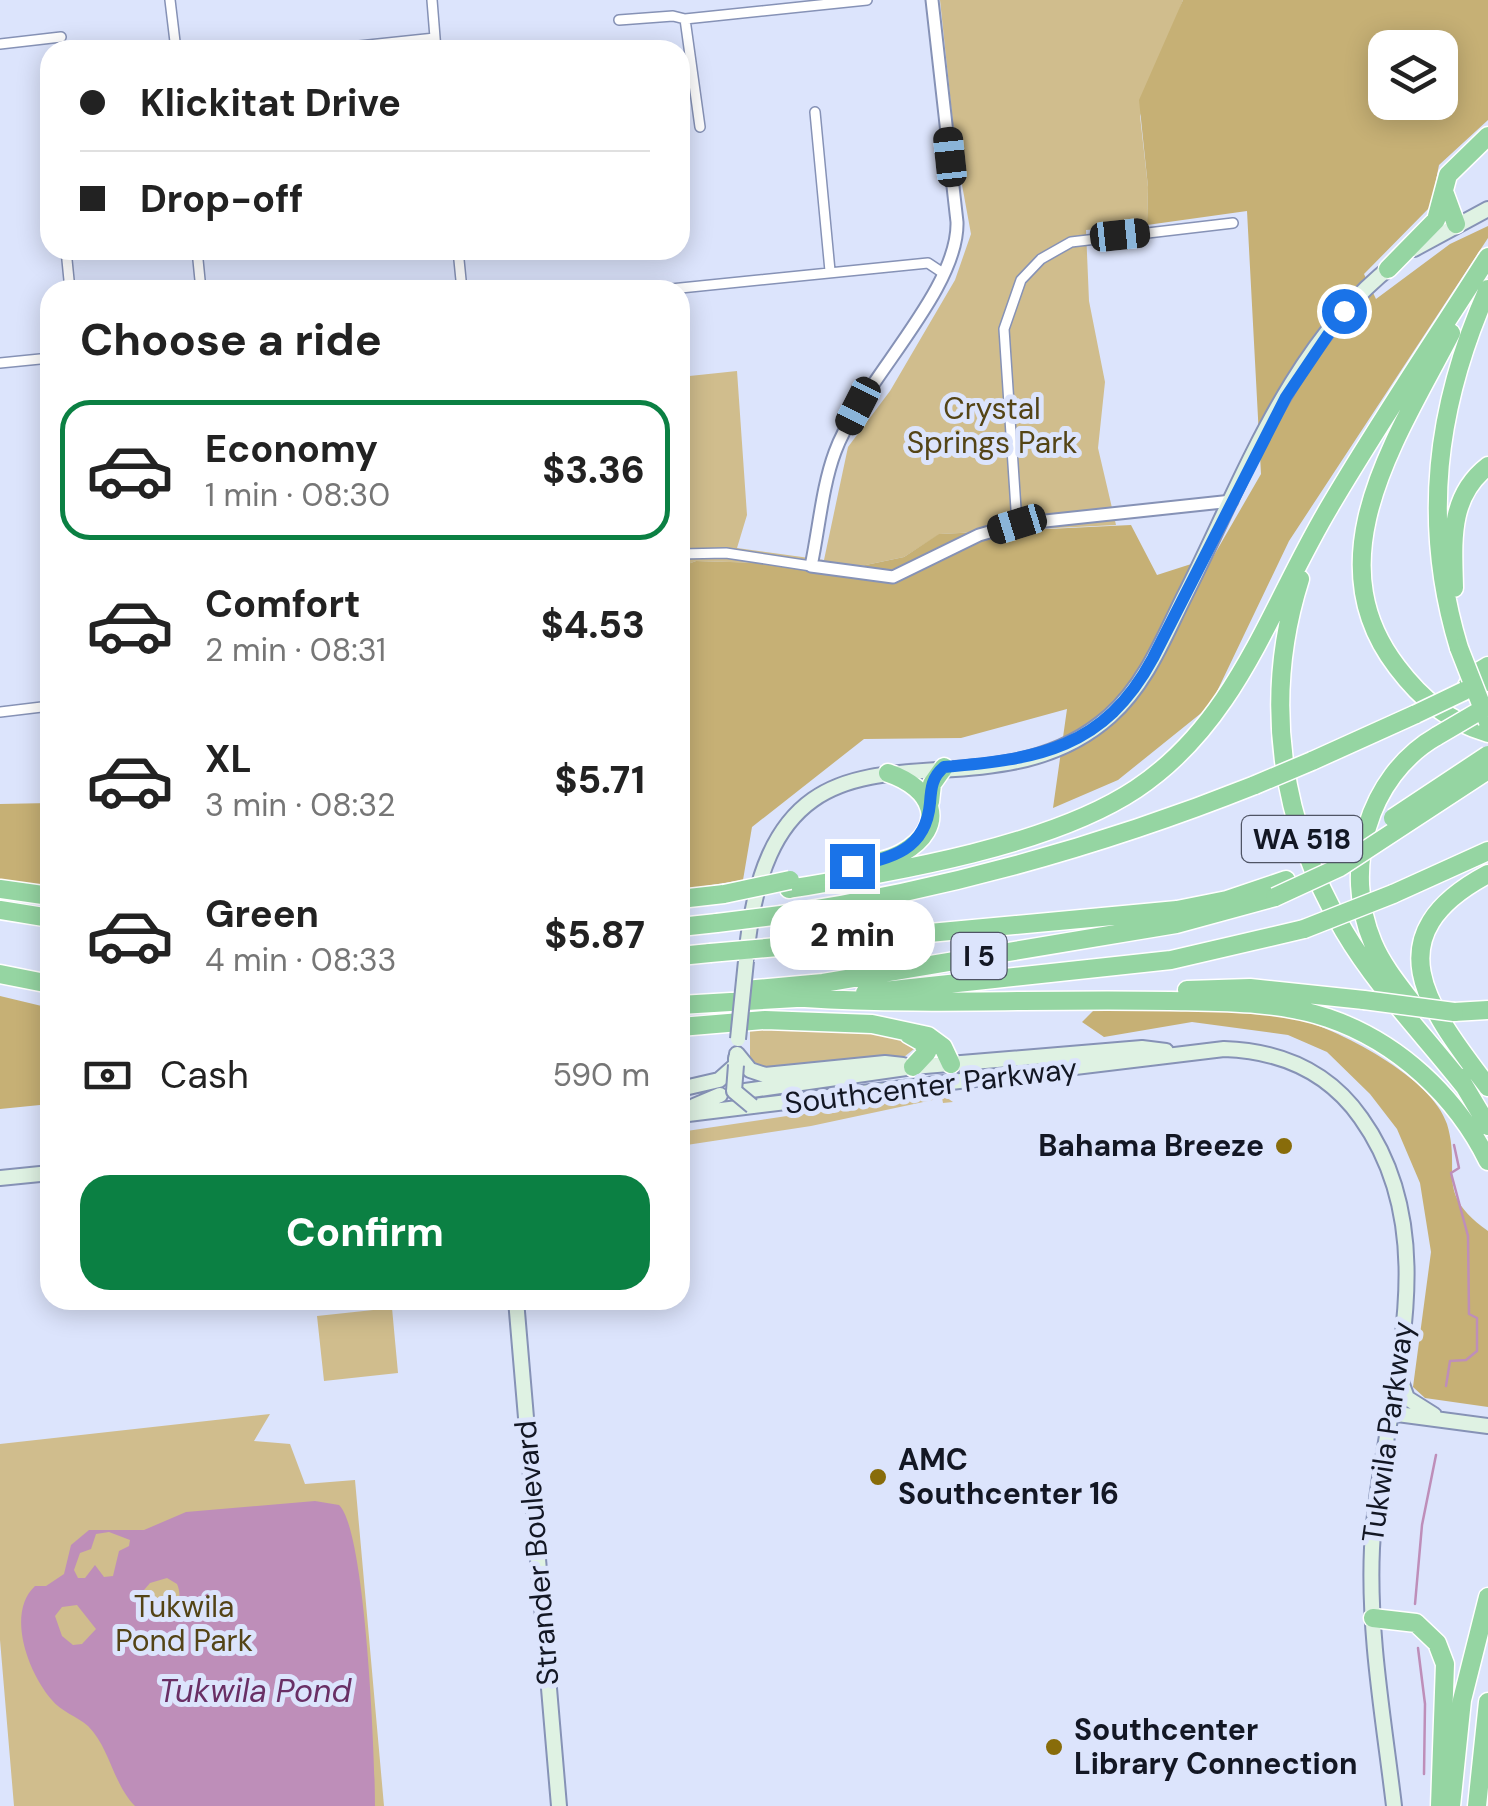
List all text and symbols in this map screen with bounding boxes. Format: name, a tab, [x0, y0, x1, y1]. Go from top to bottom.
map controls	[1368, 30, 1458, 120]
button: layers	[1368, 30, 1458, 120]
text: Klickitat Drive	[140, 78, 401, 128]
car	[932, 126, 968, 188]
text: Drop-off	[140, 174, 303, 224]
car	[1089, 217, 1151, 253]
route start	[1322, 289, 1367, 334]
text: Choose a ride	[80, 310, 382, 369]
car	[831, 372, 885, 440]
park label: Crystal Springs Park	[907, 389, 1077, 462]
text: Economy	[205, 424, 378, 474]
icon: car	[85, 425, 175, 515]
text: $3.36	[542, 445, 645, 495]
text: 1 min · 08:30	[205, 474, 390, 516]
car	[984, 501, 1050, 547]
text: Comfort	[205, 579, 361, 629]
icon: car	[85, 580, 175, 670]
text: $4.53	[541, 600, 645, 650]
text: 2 min · 08:31	[205, 629, 386, 671]
text: XL	[205, 734, 252, 784]
icon: car	[85, 735, 175, 825]
text: $5.71	[554, 755, 645, 805]
text: 3 min · 08:32	[205, 784, 396, 826]
road number: WA 518	[1242, 816, 1362, 862]
route end	[830, 844, 875, 889]
text: Green	[205, 889, 319, 939]
icon: car	[85, 890, 175, 980]
callout: 2 min	[770, 901, 934, 971]
text: $5.87	[544, 910, 645, 960]
text: 2 min	[810, 914, 895, 956]
road number: I 5	[952, 933, 1006, 979]
text: 4 min · 08:33	[205, 939, 397, 981]
icon: cash	[80, 1048, 135, 1103]
street label: Southcenter Parkway	[782, 1048, 1080, 1123]
text: Cash	[160, 1050, 249, 1100]
text: 590 m	[552, 1054, 650, 1096]
place label: Bahama Breeze	[1038, 1126, 1264, 1165]
marker: Bahama Breeze	[1273, 1135, 1295, 1157]
button: Confirm	[80, 1175, 650, 1290]
street label: Tukwila Parkway	[1353, 1319, 1422, 1545]
street label: Strander Boulevard	[505, 1419, 568, 1687]
place label: AMC Southcenter 16	[898, 1440, 1119, 1513]
marker: AMC Southcenter 16	[867, 1466, 889, 1488]
park label: Tukwila Pond Park	[115, 1587, 253, 1660]
water label: Tukwila Pond	[159, 1670, 352, 1712]
place label: Southcenter Library Connection	[1074, 1710, 1357, 1783]
marker: Southcenter Library Connection	[1043, 1736, 1065, 1758]

